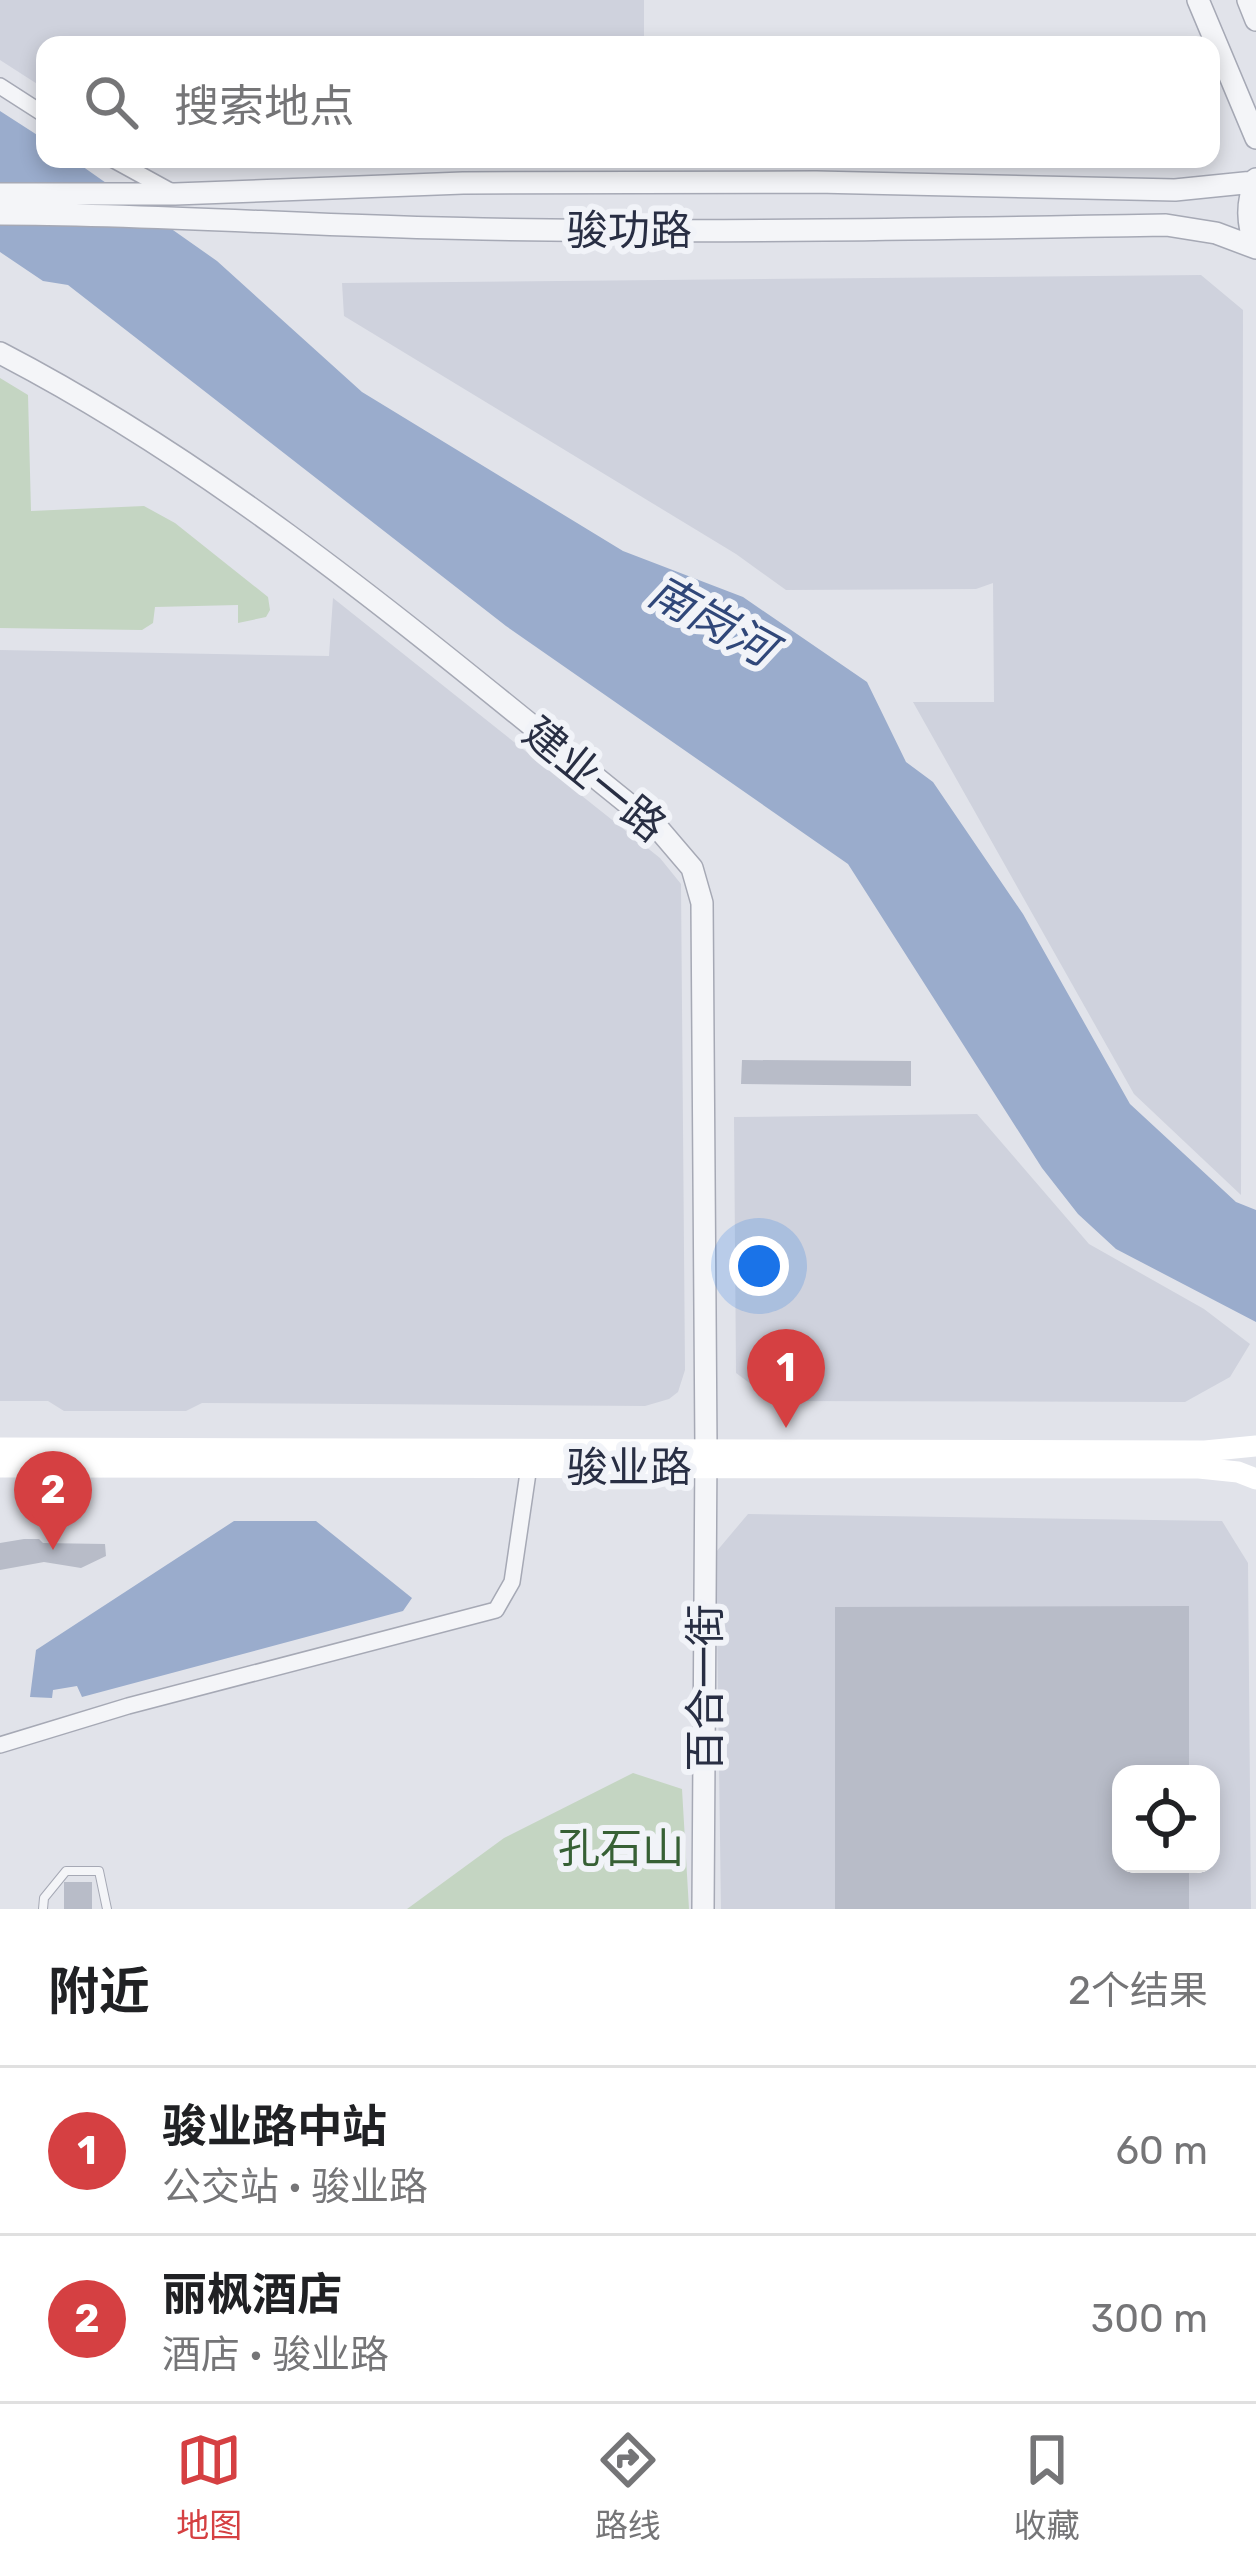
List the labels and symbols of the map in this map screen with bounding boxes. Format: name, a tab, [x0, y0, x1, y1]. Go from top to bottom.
street label: 骏功路	[566, 206, 692, 256]
water label: 南岗河	[640, 565, 791, 680]
street label: 建业一路	[513, 707, 675, 852]
your location	[729, 1236, 789, 1296]
pin: 1	[747, 1329, 825, 1428]
street label: 骏业路	[566, 1443, 692, 1493]
pin: 2	[14, 1451, 92, 1550]
street label: 百合一街	[681, 1604, 731, 1772]
park label: 孔石山	[558, 1824, 684, 1874]

